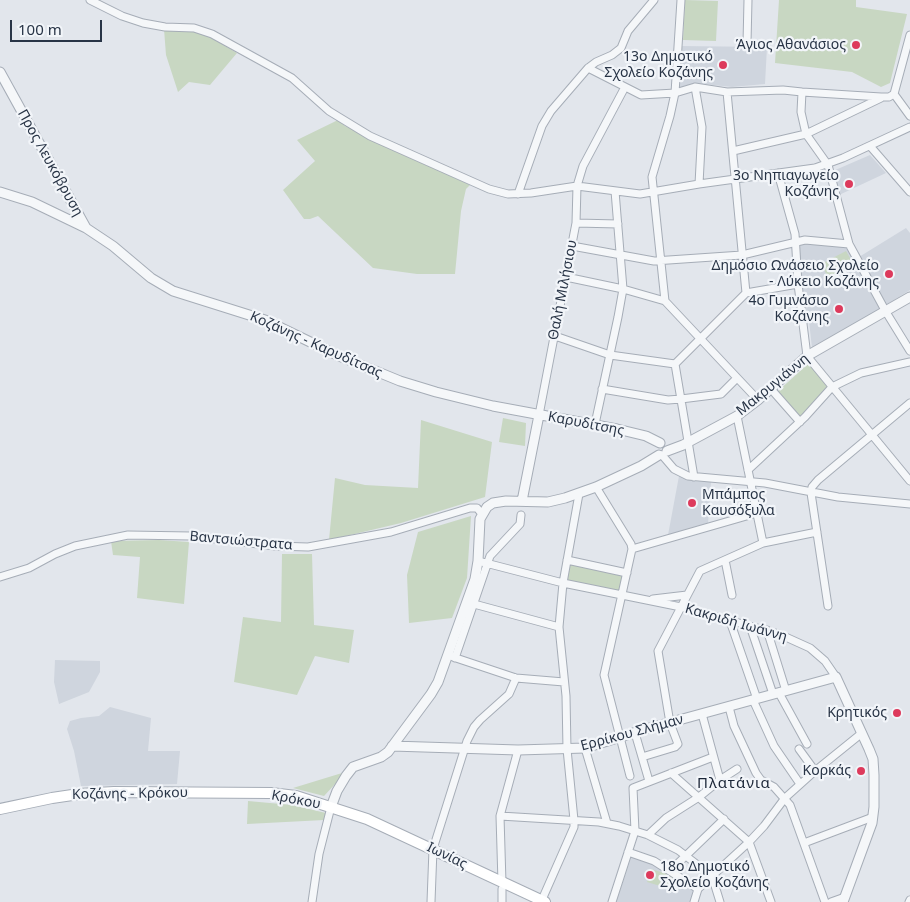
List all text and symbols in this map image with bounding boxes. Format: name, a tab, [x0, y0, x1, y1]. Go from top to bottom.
scale bar	[12, 10, 105, 42]
text: 100 m	[18, 19, 62, 39]
place label: Άγιος Αθανάσιος	[736, 37, 846, 53]
marker: Άγιος Αθανάσιος	[850, 39, 862, 51]
place label: 13ο Δημοτικό Σχολείο Κοζάνης	[604, 49, 713, 82]
marker: 13ο Δημοτικό Σχολείο Κοζάνης	[717, 59, 729, 71]
street label: Προς Λευκόβρυση	[14, 107, 86, 219]
place label: 3ο Νηπιαγωγείο Κοζάνης	[733, 168, 839, 200]
marker: 3ο Νηπιαγωγείο Κοζάνης	[843, 178, 855, 190]
street label: Θαλή Μιλήσιου	[545, 238, 581, 342]
place label: Δημόσιο Ωνάσειο Σχολείο - Λύκειο Κοζάνης	[712, 258, 879, 290]
marker: Δημόσιο Ωνάσειο Σχολείο - Λύκειο Κοζάνης	[883, 268, 895, 280]
place label: 4ο Γυμνάσιο Κοζάνης	[748, 293, 829, 326]
marker: 4ο Γυμνάσιο Κοζάνης	[833, 303, 845, 315]
street label: Κοζάνης - Καρυδίτσας	[247, 308, 385, 382]
street label: Μακρυγιάννη	[733, 351, 813, 419]
street label: Καρυδίτσης	[546, 408, 626, 440]
place label: Μπάμπος Καυσόξυλα	[702, 487, 775, 520]
marker: Μπάμπος Καυσόξυλα	[686, 497, 698, 509]
street label: Βαντσιώστρατα	[189, 528, 293, 554]
street label: Κακριδή Ιωάννη	[683, 600, 789, 646]
place label: Κρητικός	[827, 705, 887, 721]
marker: Κρητικός	[891, 707, 903, 719]
street label: Ερρίκου Σλήμαν	[579, 711, 685, 755]
place label: Κορκάς	[803, 763, 851, 779]
marker: Κορκάς	[855, 765, 867, 777]
district label: Πλατάνια	[696, 775, 772, 793]
street label: Κοζάνης - Κρόκου	[72, 785, 188, 803]
street label: Κρόκου	[270, 787, 322, 813]
street label: Ιωνίας	[424, 839, 470, 873]
place label: 18ο Δημοτικό Σχολείο Κοζάνης	[660, 859, 769, 892]
marker: 18ο Δημοτικό Σχολείο Κοζάνης	[644, 869, 656, 881]

